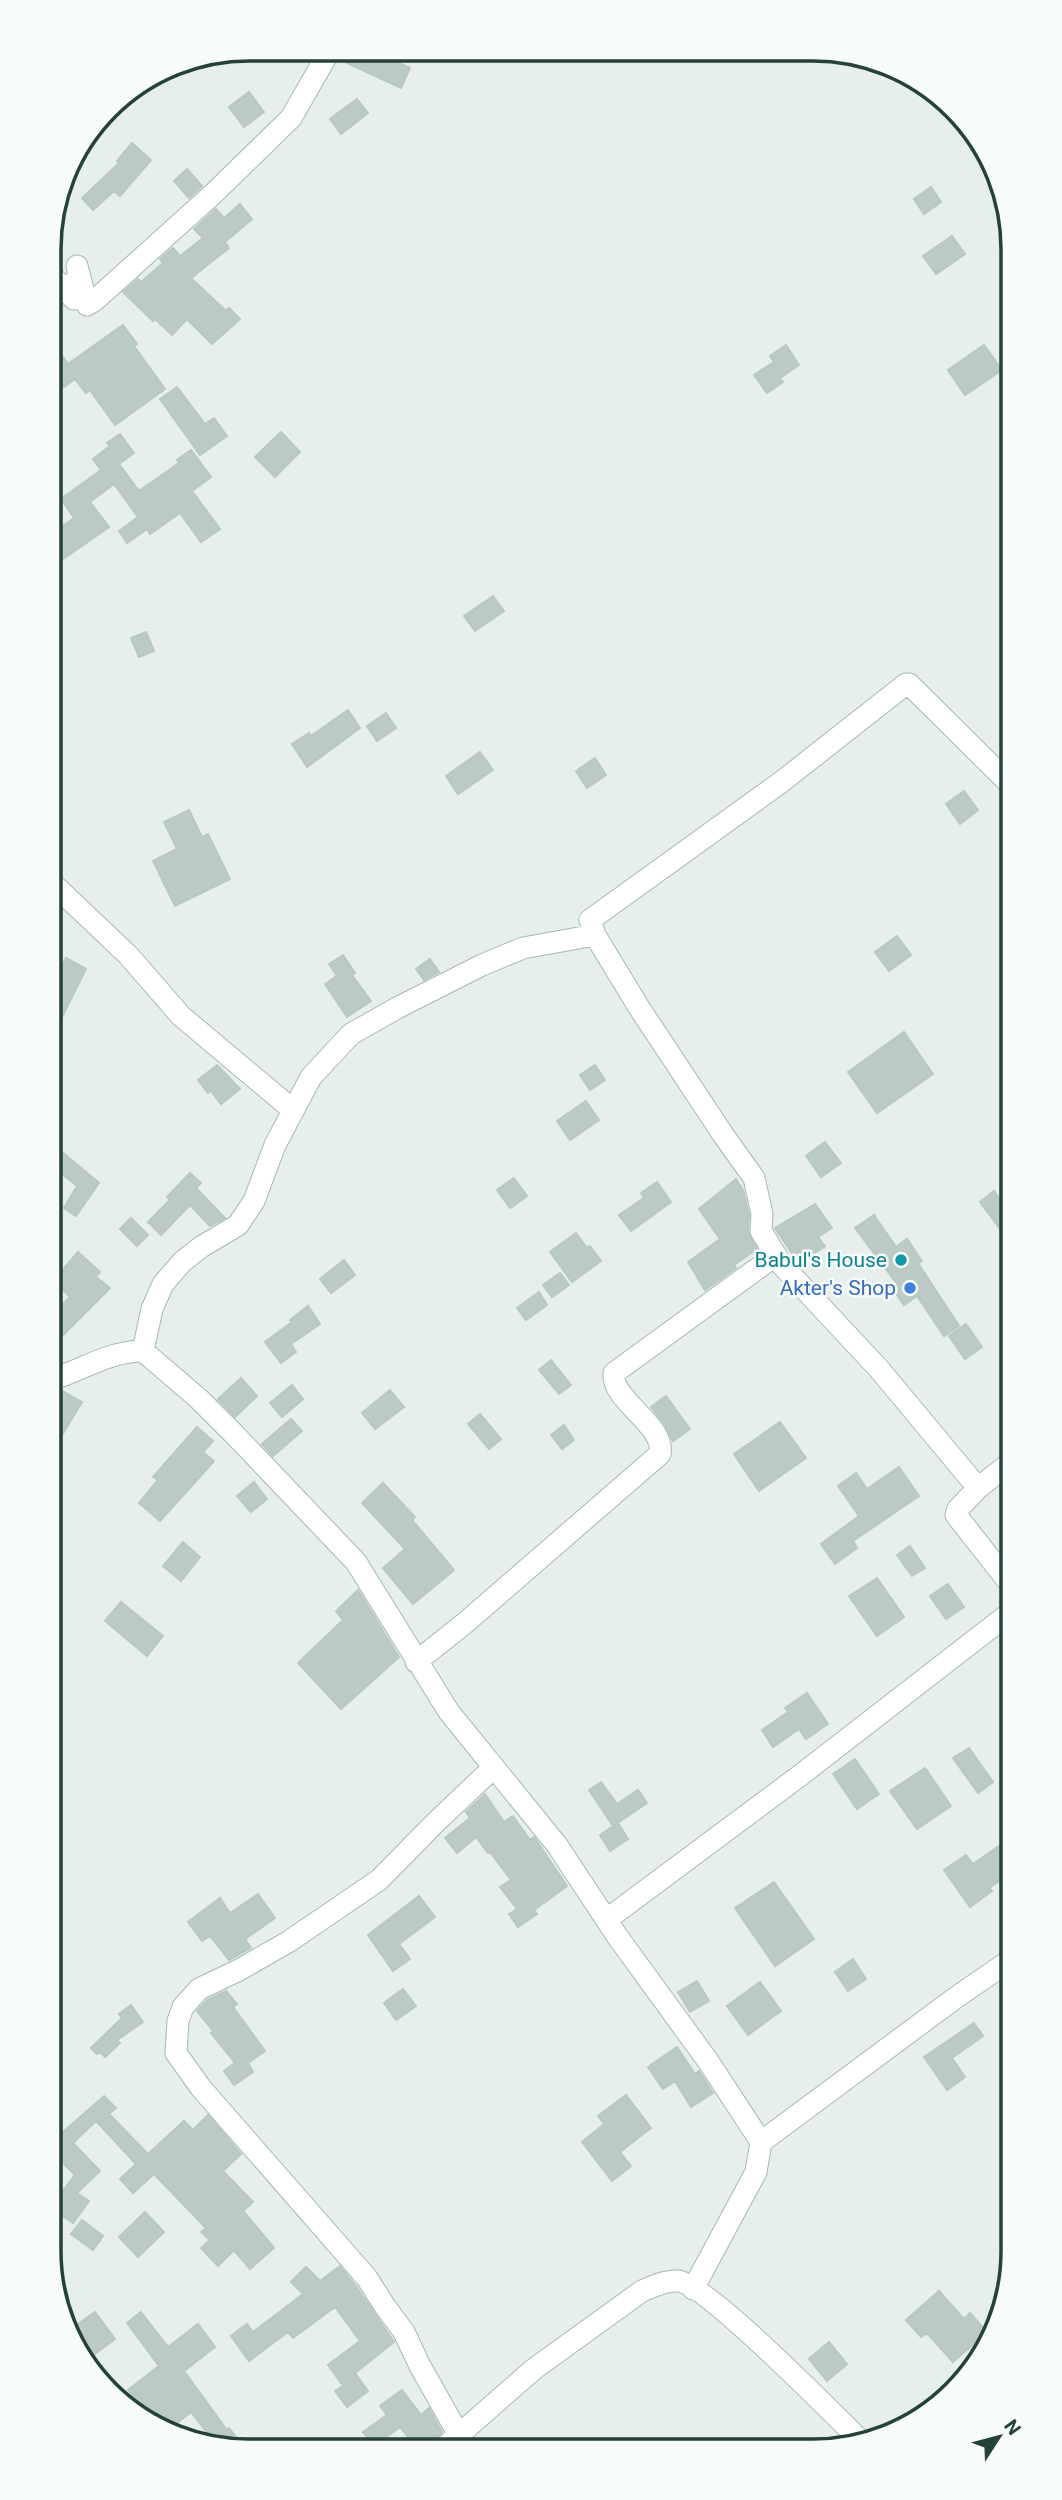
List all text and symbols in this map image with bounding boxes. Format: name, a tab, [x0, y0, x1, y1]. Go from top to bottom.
place label: Babul's House	[755, 1248, 887, 1272]
marker: Babul's House	[893, 1252, 909, 1268]
place label: Akter's Shop	[780, 1276, 896, 1300]
marker: Akter's Shop	[902, 1280, 918, 1296]
north arrow	[964, 2402, 1034, 2472]
text: N	[999, 2415, 1026, 2439]

